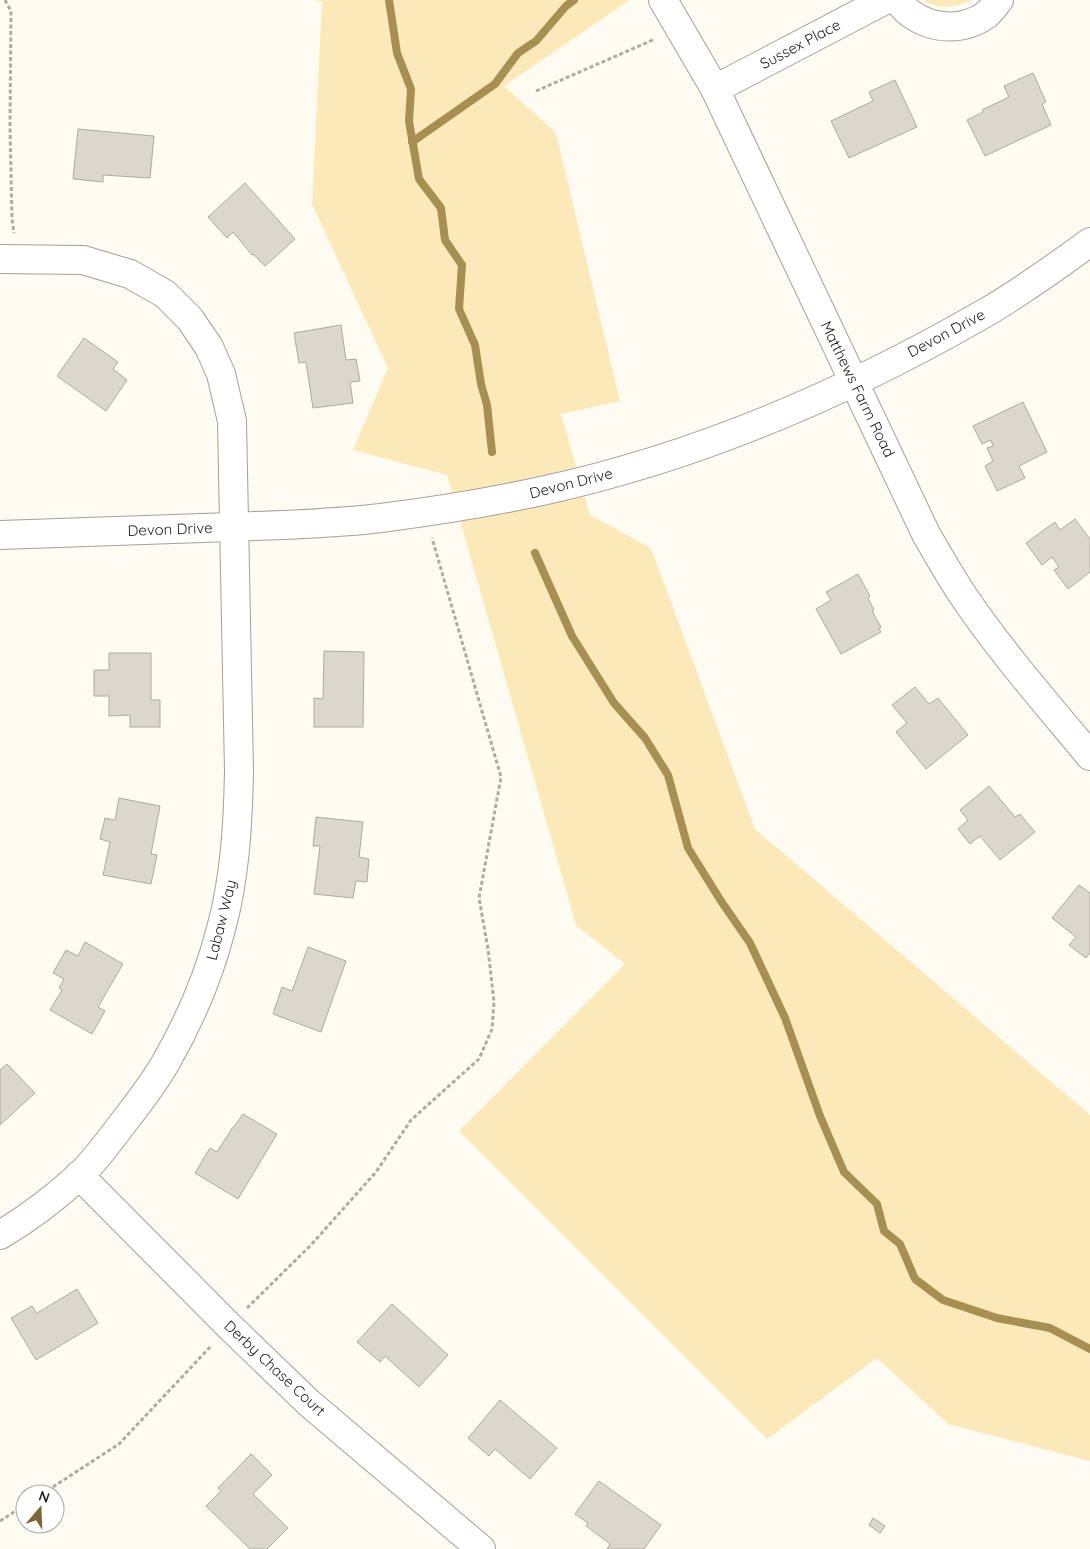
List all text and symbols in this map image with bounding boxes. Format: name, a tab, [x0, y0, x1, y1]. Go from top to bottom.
street label: Sussex Place	[756, 15, 844, 73]
street label: Devon Drive	[904, 305, 988, 361]
street label: Matthews Farm Road	[817, 318, 899, 460]
street label: Devon Drive	[527, 463, 615, 503]
street label: Devon Drive	[127, 518, 213, 540]
street label: Labaw Way	[202, 878, 240, 962]
street label: Derby Chase Court	[220, 1316, 330, 1420]
north arrow	[15, 1484, 65, 1534]
text: N	[36, 1487, 52, 1507]

